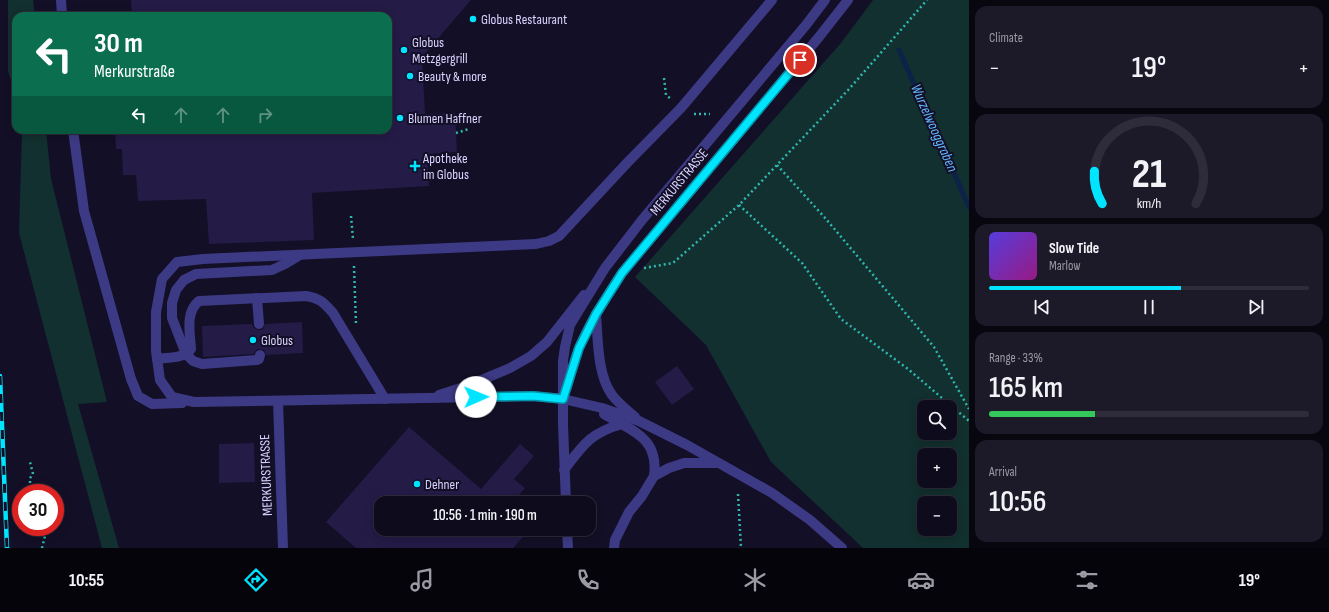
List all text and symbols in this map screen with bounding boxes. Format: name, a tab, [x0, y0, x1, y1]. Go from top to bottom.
place label: Globus Restaurant	[481, 11, 567, 28]
marker: Globus Restaurant	[468, 14, 478, 24]
text: 30 m	[94, 27, 143, 60]
icon: left	[28, 28, 80, 80]
text: Climate	[989, 30, 1023, 46]
place label: Globus Metzgergrill	[412, 34, 468, 67]
pin	[783, 43, 817, 77]
marker: Globus Metzgergrill	[399, 45, 409, 55]
icon: arrive	[789, 49, 811, 71]
text: 19°	[1132, 50, 1166, 86]
text: −	[989, 55, 1000, 82]
text: +	[1298, 55, 1309, 82]
text: Merkurstraße	[94, 61, 175, 82]
place label: Beauty & more	[418, 68, 487, 85]
marker: Beauty & more	[405, 71, 415, 81]
water label: Wurzelwooggraben	[906, 81, 962, 175]
icon: left	[128, 104, 150, 126]
icon: ahead	[170, 104, 192, 126]
icon: ahead	[212, 104, 234, 126]
icon: right	[254, 104, 276, 126]
place label: Blumen Haffner	[408, 110, 482, 127]
marker: Blumen Haffner	[395, 113, 405, 123]
street label: MERKURSTRASSE	[646, 145, 712, 219]
place label: Apotheke im Globus	[422, 150, 469, 183]
text: 21	[1132, 150, 1166, 199]
marker: Apotheke im Globus	[410, 161, 420, 171]
text: km/h	[1137, 195, 1161, 212]
text: Slow Tide	[1049, 239, 1099, 258]
text: Marlow	[1049, 258, 1081, 274]
icon: previous	[1031, 296, 1053, 318]
icon: pause	[1138, 296, 1160, 318]
icon: next	[1245, 296, 1267, 318]
place label: Globus	[261, 332, 293, 349]
marker: Globus	[248, 335, 258, 345]
text: Range · 33%	[989, 350, 1043, 366]
text: 165 km	[989, 370, 1063, 406]
position arrow	[455, 376, 497, 418]
map controls	[917, 400, 957, 536]
button: search	[917, 400, 957, 440]
street label: MERKURSTRASSE	[256, 434, 276, 516]
button: +	[917, 448, 957, 488]
text: Arrival	[989, 464, 1017, 480]
place label: Dehner	[425, 476, 459, 493]
marker: Dehner	[412, 479, 422, 489]
speed limit sign: 30	[12, 484, 64, 536]
text: 10:56	[989, 484, 1046, 520]
button: −	[917, 496, 957, 536]
text: 10:56 · 1 min · 190 m	[433, 506, 537, 525]
icon: directions	[242, 566, 270, 594]
icon: music	[408, 566, 436, 594]
icon: phone	[574, 566, 602, 594]
icon: climate	[741, 566, 769, 594]
icon: car	[907, 566, 935, 594]
icon: filters	[1073, 566, 1101, 594]
text: 10:55	[69, 570, 104, 591]
text: 19°	[1239, 570, 1260, 591]

